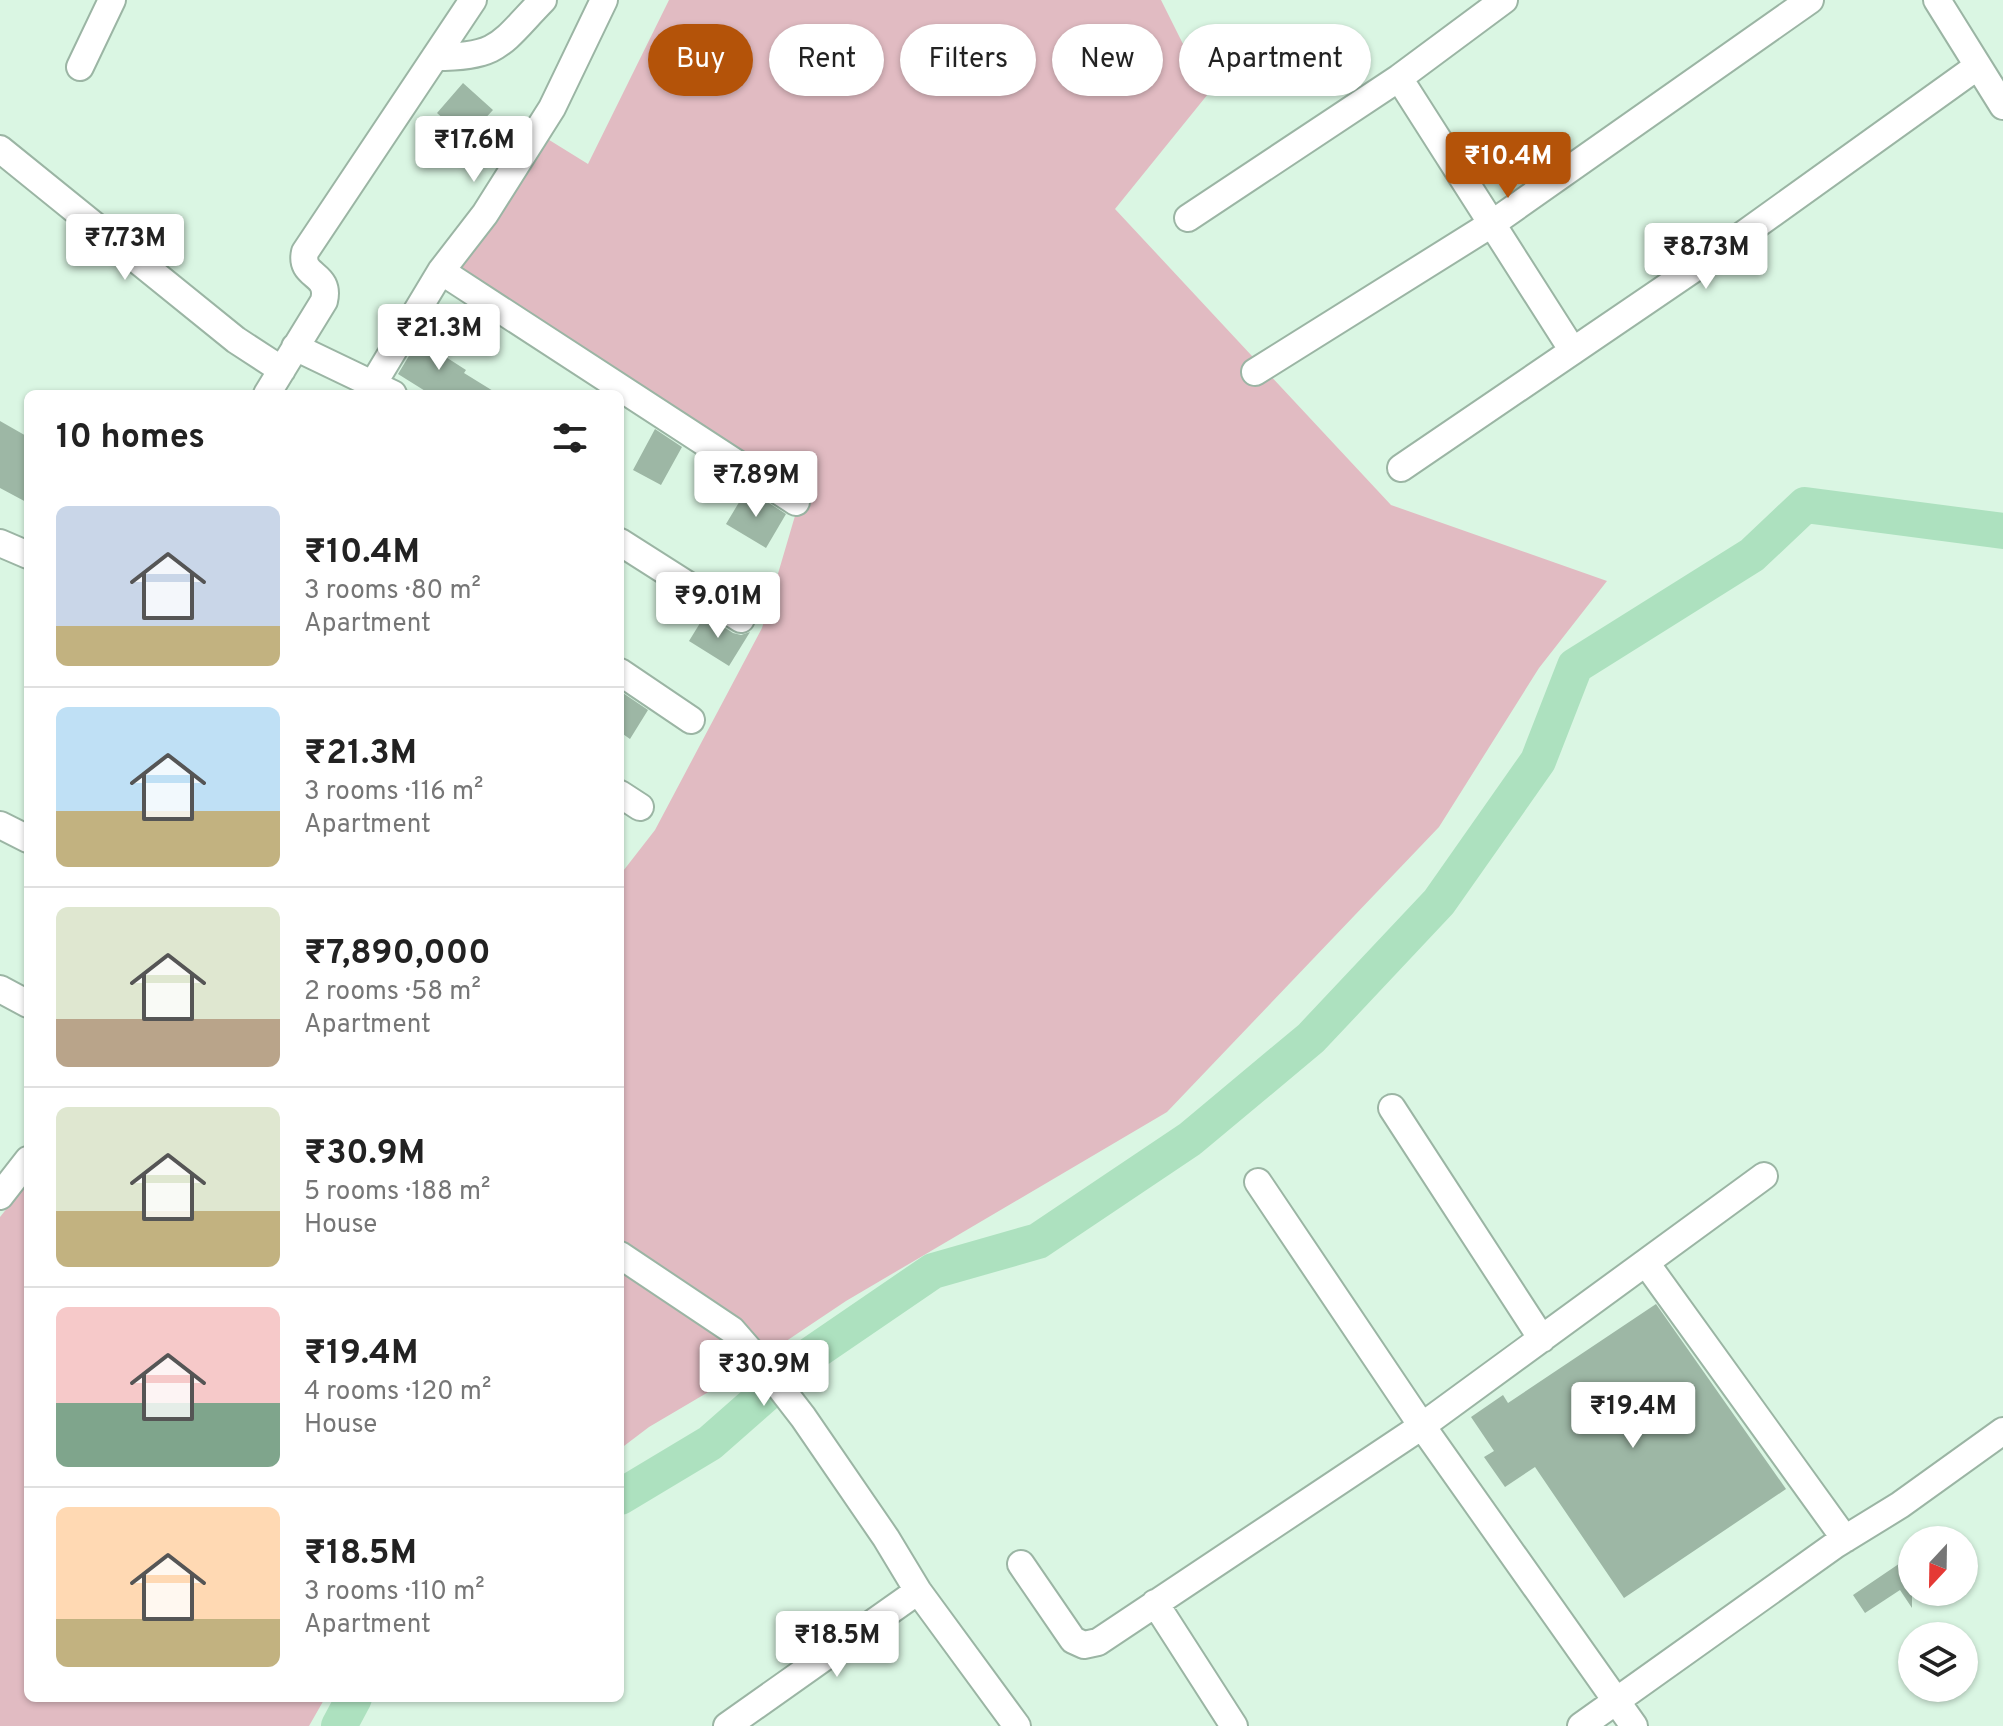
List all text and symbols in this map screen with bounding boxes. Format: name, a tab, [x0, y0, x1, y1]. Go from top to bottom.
chip: Buy	[648, 24, 753, 96]
chip: Rent	[769, 24, 884, 96]
chip: Filters	[900, 24, 1036, 96]
chip: New	[1052, 24, 1163, 96]
chip: Apartment	[1179, 24, 1371, 96]
pin: ₹17.6M	[409, 116, 539, 184]
text: ₹17.6M	[433, 125, 515, 158]
pin: ₹10.4M	[1443, 132, 1573, 200]
text: ₹10.4M	[1464, 141, 1552, 174]
pin: ₹7.73M	[60, 214, 190, 282]
text: ₹7.73M	[84, 223, 166, 256]
pin: ₹8.73M	[1641, 223, 1771, 291]
text: ₹8.73M	[1662, 232, 1750, 265]
pin: ₹21.3M	[374, 304, 504, 372]
text: ₹21.3M	[396, 313, 482, 346]
icon: filters	[548, 416, 592, 460]
text: 10 homes	[56, 417, 205, 460]
pin: ₹7.89M	[691, 451, 821, 519]
text: ₹7.89M	[712, 460, 800, 493]
text: ₹10.4M	[304, 532, 420, 575]
icon: home	[120, 538, 216, 634]
pin: ₹9.01M	[653, 572, 783, 640]
text: 3 rooms · 80 m²	[304, 575, 481, 608]
text: ₹9.01M	[674, 581, 762, 614]
text: Apartment	[304, 608, 431, 641]
text: ₹21.3M	[304, 733, 417, 776]
icon: home	[120, 739, 216, 835]
text: 3 rooms · 116 m²	[304, 776, 483, 809]
text: Apartment	[304, 809, 431, 842]
text: ₹7,890,000	[304, 933, 491, 976]
icon: home	[120, 939, 216, 1035]
text: 2 rooms · 58 m²	[304, 976, 481, 1009]
text: Apartment	[304, 1009, 431, 1042]
text: ₹30.9M	[304, 1133, 425, 1176]
icon: home	[120, 1139, 216, 1235]
text: 5 rooms · 188 m²	[304, 1176, 490, 1209]
text: House	[304, 1209, 377, 1242]
text: ₹19.4M	[304, 1333, 418, 1376]
icon: home	[120, 1339, 216, 1435]
pin: ₹30.9M	[699, 1340, 829, 1408]
text: ₹30.9M	[718, 1349, 810, 1382]
text: 4 rooms · 120 m²	[304, 1376, 491, 1409]
pin: ₹19.4M	[1568, 1382, 1698, 1450]
text: ₹19.4M	[1589, 1391, 1677, 1424]
text: House	[304, 1409, 377, 1442]
north arrow	[1898, 1526, 1978, 1606]
map controls	[1898, 1526, 1978, 1702]
text: ₹18.5M	[304, 1533, 417, 1576]
icon: home	[120, 1539, 216, 1635]
text: 3 rooms · 110 m²	[304, 1576, 485, 1609]
text: Apartment	[304, 1609, 431, 1642]
pin: ₹18.5M	[772, 1611, 902, 1679]
text: ₹18.5M	[794, 1620, 880, 1653]
button: layers	[1898, 1622, 1978, 1702]

